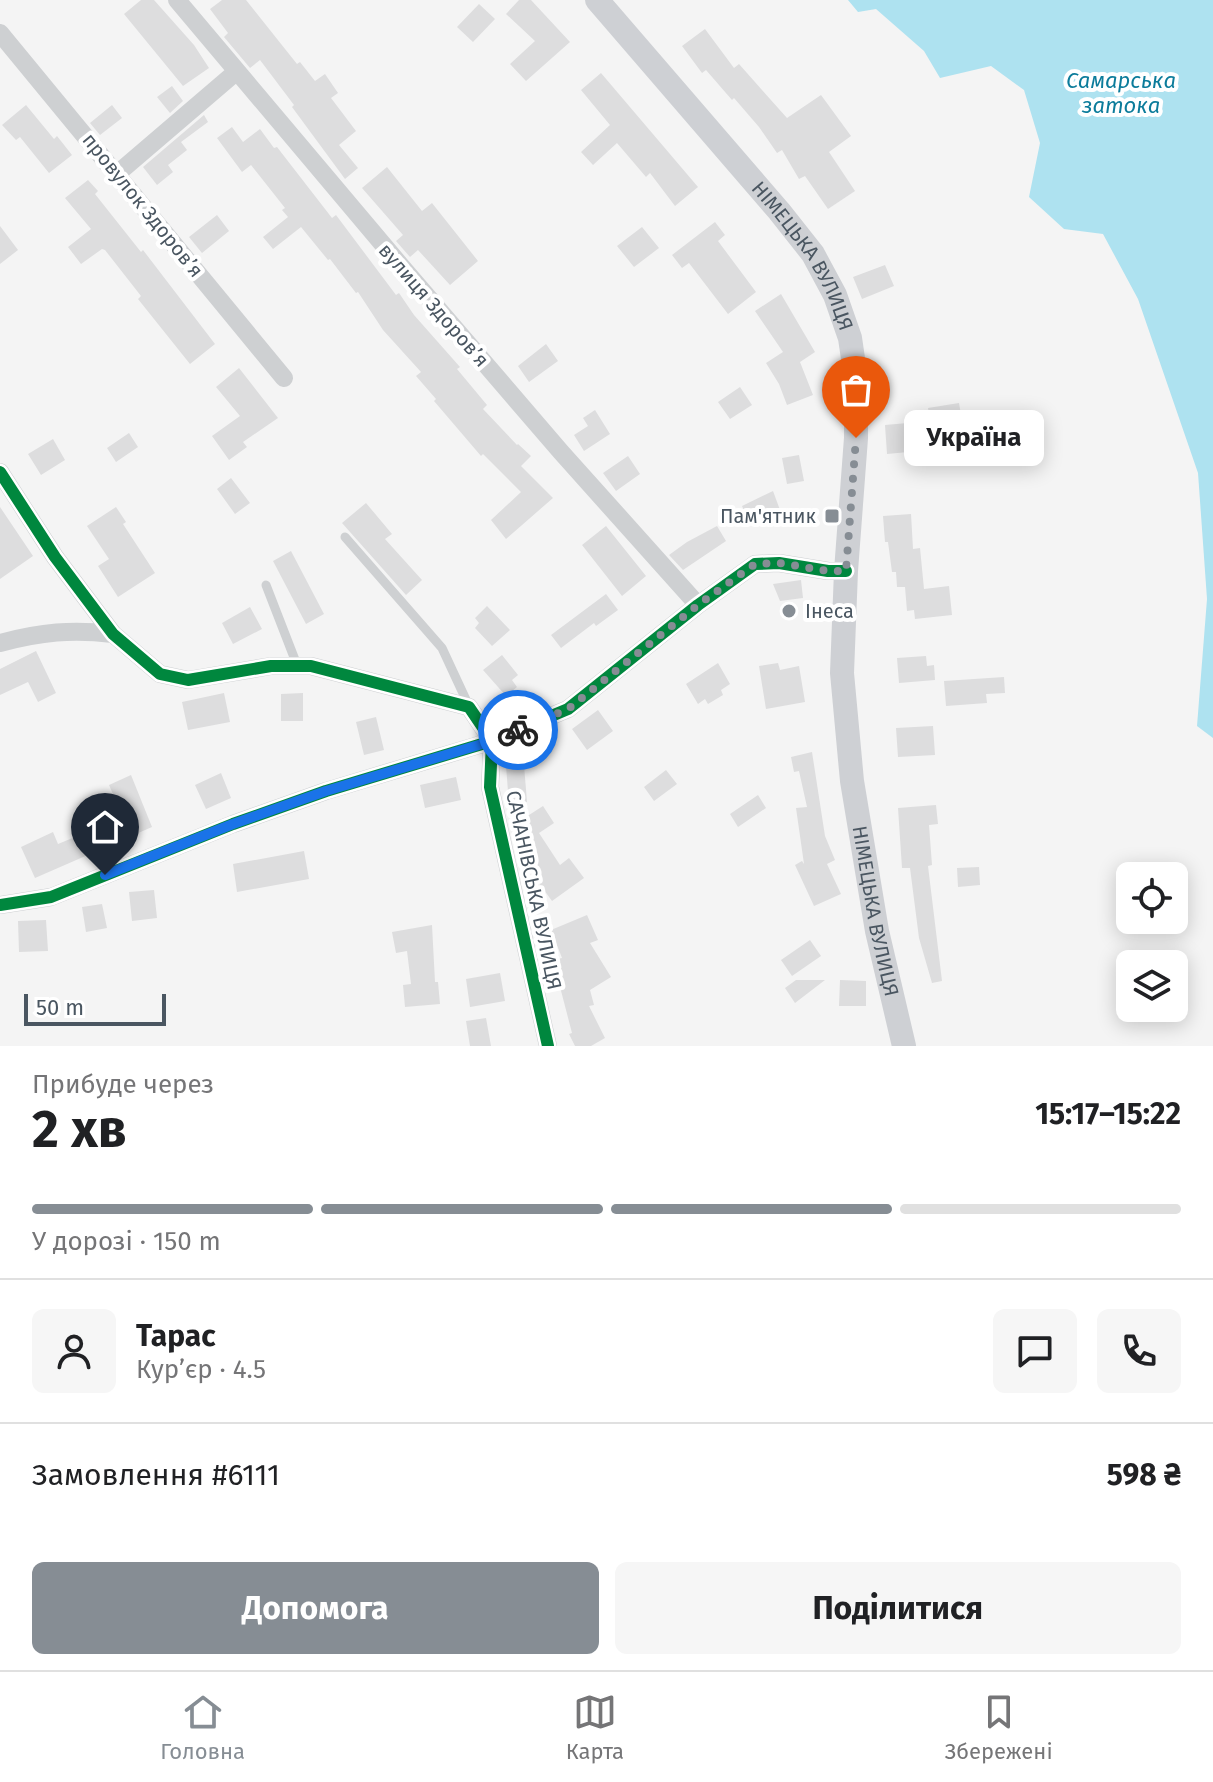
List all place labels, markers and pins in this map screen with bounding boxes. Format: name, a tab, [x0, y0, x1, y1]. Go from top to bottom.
pin	[822, 356, 890, 438]
callout: Україна	[904, 410, 1044, 466]
place label: Пам'ятник	[720, 504, 817, 528]
marker: Пам'ятник	[823, 507, 841, 525]
place label: Інеса	[805, 599, 854, 623]
marker: Інеса	[780, 602, 798, 620]
pin	[71, 793, 139, 875]

